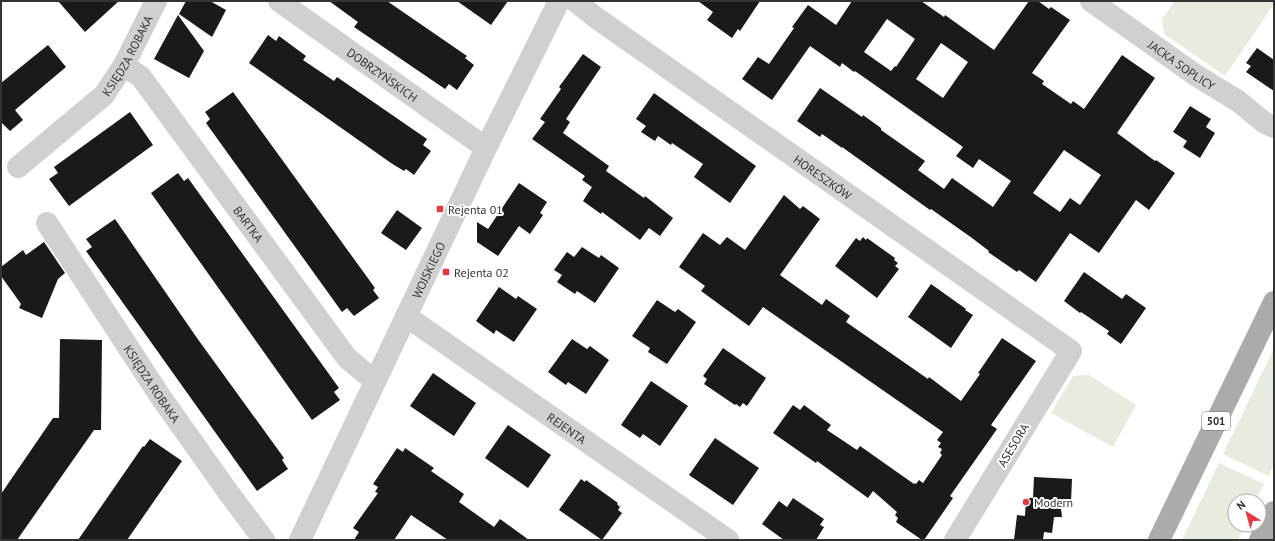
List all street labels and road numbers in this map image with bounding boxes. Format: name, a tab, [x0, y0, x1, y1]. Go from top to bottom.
street label: KSIĘDZA ROBAKA	[98, 13, 155, 99]
street label: JACKA SOPLICY	[1145, 36, 1218, 93]
street label: DOBRZYŃSKICH	[344, 44, 421, 105]
street label: HORESZKÓW	[791, 151, 855, 202]
street label: BARTKA	[231, 203, 267, 245]
street label: WOJSKIEGO	[408, 239, 448, 300]
street label: KSIĘDZA ROBAKA	[121, 342, 184, 425]
street label: REJENTA	[544, 409, 589, 447]
road number: 501	[1202, 412, 1230, 430]
street label: ASESORA	[994, 420, 1032, 470]

